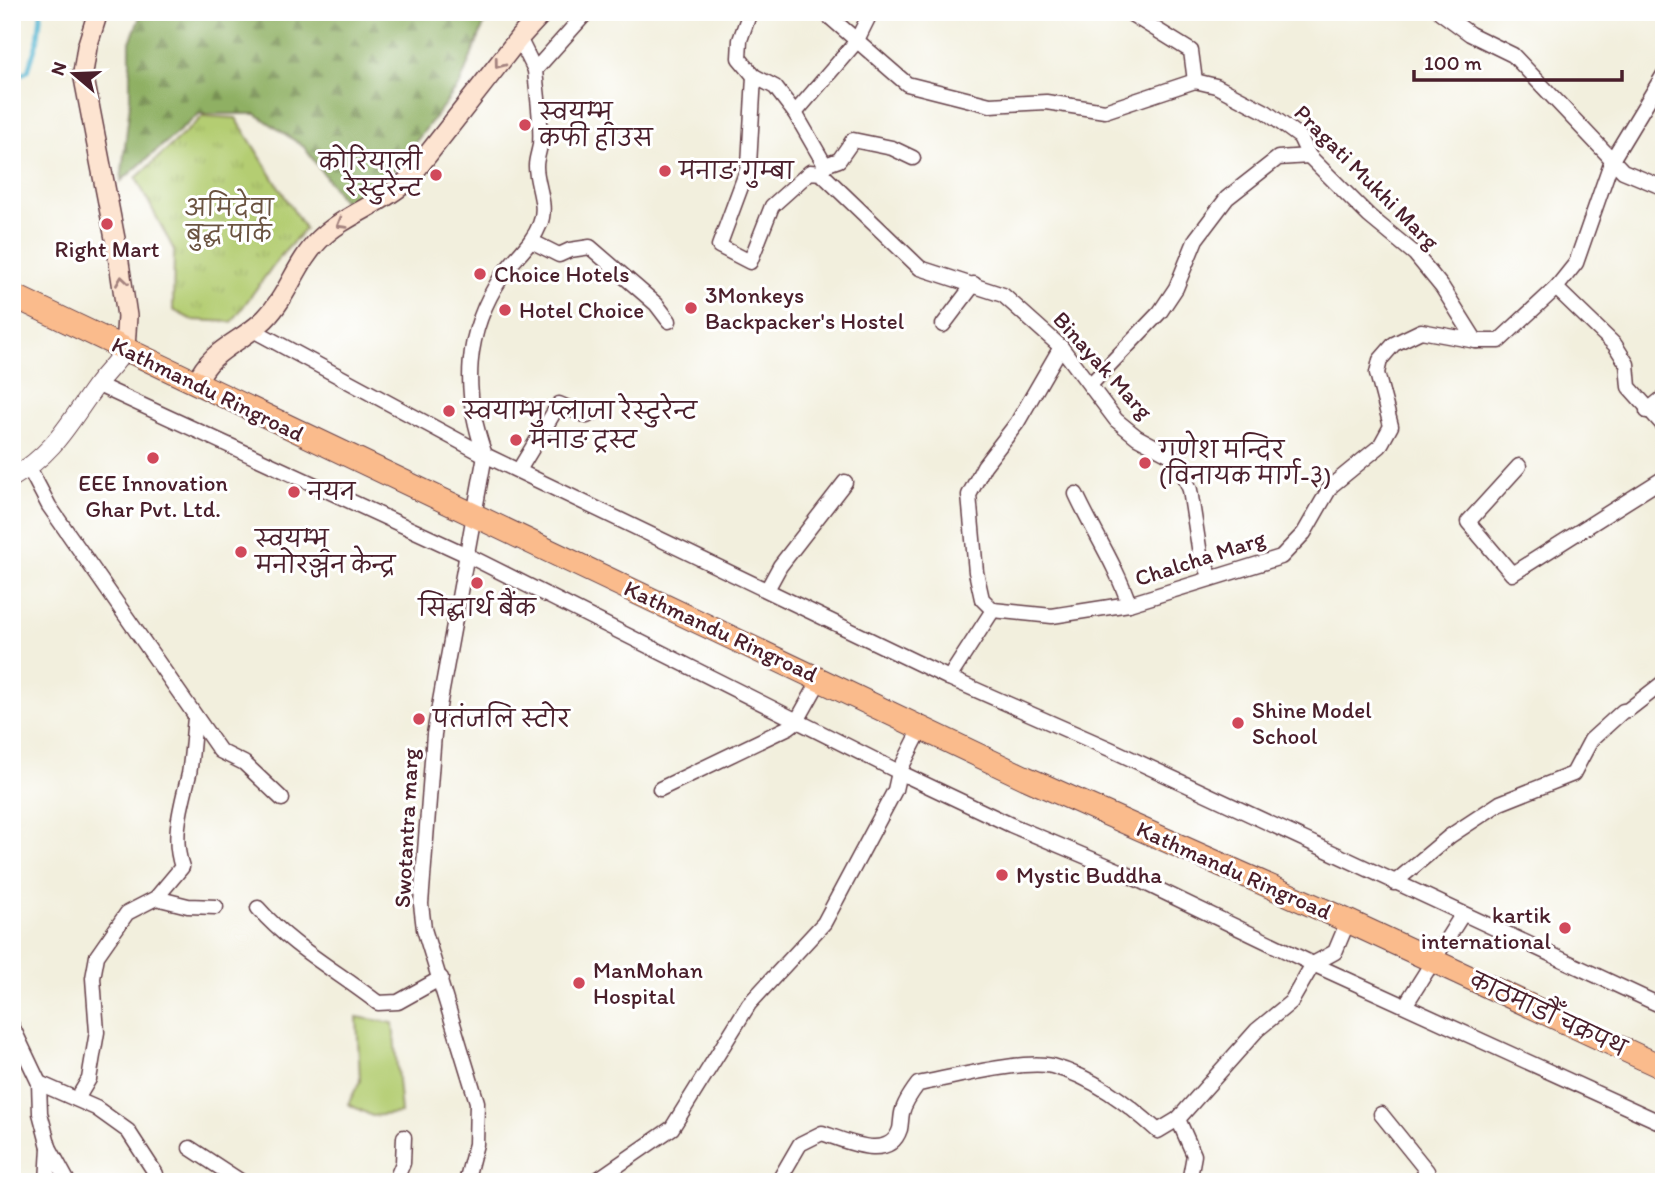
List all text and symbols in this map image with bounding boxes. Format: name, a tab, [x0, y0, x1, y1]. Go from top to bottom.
north arrow	[38, 38, 108, 108]
scale bar	[1414, 38, 1622, 82]
text: 100 m	[1424, 50, 1482, 75]
one-way arrow	[495, 57, 507, 69]
text: N	[45, 59, 71, 78]
place label: स्वयम्भू कफी हाउस	[537, 98, 654, 152]
street label: Pragati Mukhi Marg	[1289, 99, 1446, 256]
marker: स्वयम्भू कफी हाउस	[517, 117, 533, 133]
place label: कोरियाली रेस्टुरेन्ट	[317, 144, 424, 205]
place label: मनाङ गुम्बा	[677, 157, 796, 188]
marker: मनाङ गुम्बा	[657, 163, 673, 179]
marker: कोरियाली रेस्टुरेन्ट	[428, 167, 444, 183]
park label: अमिदेवा बुद्ध पार्क	[184, 188, 276, 251]
marker: Right Mart	[99, 216, 115, 232]
one-way arrow	[336, 216, 349, 229]
place label: Right Mart	[55, 235, 160, 263]
place label: Choice Hotels	[494, 260, 630, 288]
marker: Choice Hotels	[472, 266, 488, 282]
one-way arrow	[115, 276, 130, 287]
place label: 3Monkeys Backpacker's Hostel	[705, 281, 905, 335]
place label: Hotel Choice	[519, 296, 644, 324]
marker: 3Monkeys Backpacker's Hostel	[683, 300, 699, 316]
marker: Hotel Choice	[497, 302, 513, 318]
street label: Binayak Marg	[1047, 305, 1159, 425]
street label: Kathmandu Ringroad	[107, 330, 309, 448]
place label: स्वयाम्भु प्लाजा रेस्टुरेन्ट	[461, 393, 699, 428]
marker: स्वयाम्भु प्लाजा रेस्टुरेन्ट	[441, 403, 457, 419]
place label: मनाङ ट्रस्ट	[528, 426, 638, 454]
place label: गणेश मन्दिर (विनायक मार्ग-३)	[1157, 430, 1331, 490]
marker: मनाङ ट्रस्ट	[508, 432, 524, 448]
marker: EEE Innovation Ghar Pvt. Ltd.	[145, 450, 161, 466]
marker: गणेश मन्दिर (विनायक मार्ग-३)	[1137, 455, 1153, 471]
place label: EEE Innovation Ghar Pvt. Ltd.	[78, 469, 228, 523]
place label: नयन	[306, 478, 357, 506]
marker: नयन	[286, 484, 302, 500]
street label: Chalcha Marg	[1131, 524, 1269, 592]
place label: स्वयम्भू मनोरञ्जन केन्द्र	[253, 525, 397, 579]
marker: स्वयम्भू मनोरञ्जन केन्द्र	[233, 544, 249, 560]
street label: Kathmandu Ringroad	[620, 574, 823, 688]
marker: सिद्धार्थ बैंक	[469, 575, 485, 591]
place label: सिद्धार्थ बैंक	[416, 587, 537, 622]
place label: Shine Model School	[1252, 696, 1372, 750]
place label: पतंजलि स्टोर	[431, 701, 571, 733]
marker: पतंजलि स्टोर	[411, 711, 427, 727]
marker: Shine Model School	[1230, 715, 1246, 731]
street label: Swotantra marg	[388, 747, 424, 909]
street label: Kathmandu Ringroad	[1132, 814, 1336, 926]
place label: Mystic Buddha	[1016, 861, 1162, 889]
marker: Mystic Buddha	[994, 867, 1010, 883]
place label: kartik international	[1421, 901, 1551, 955]
marker: kartik international	[1557, 920, 1573, 936]
place label: ManMohan Hospital	[593, 956, 703, 1010]
street label: काठमाडाैँ चक्रपथ	[1465, 960, 1635, 1063]
marker: ManMohan Hospital	[571, 975, 587, 991]

